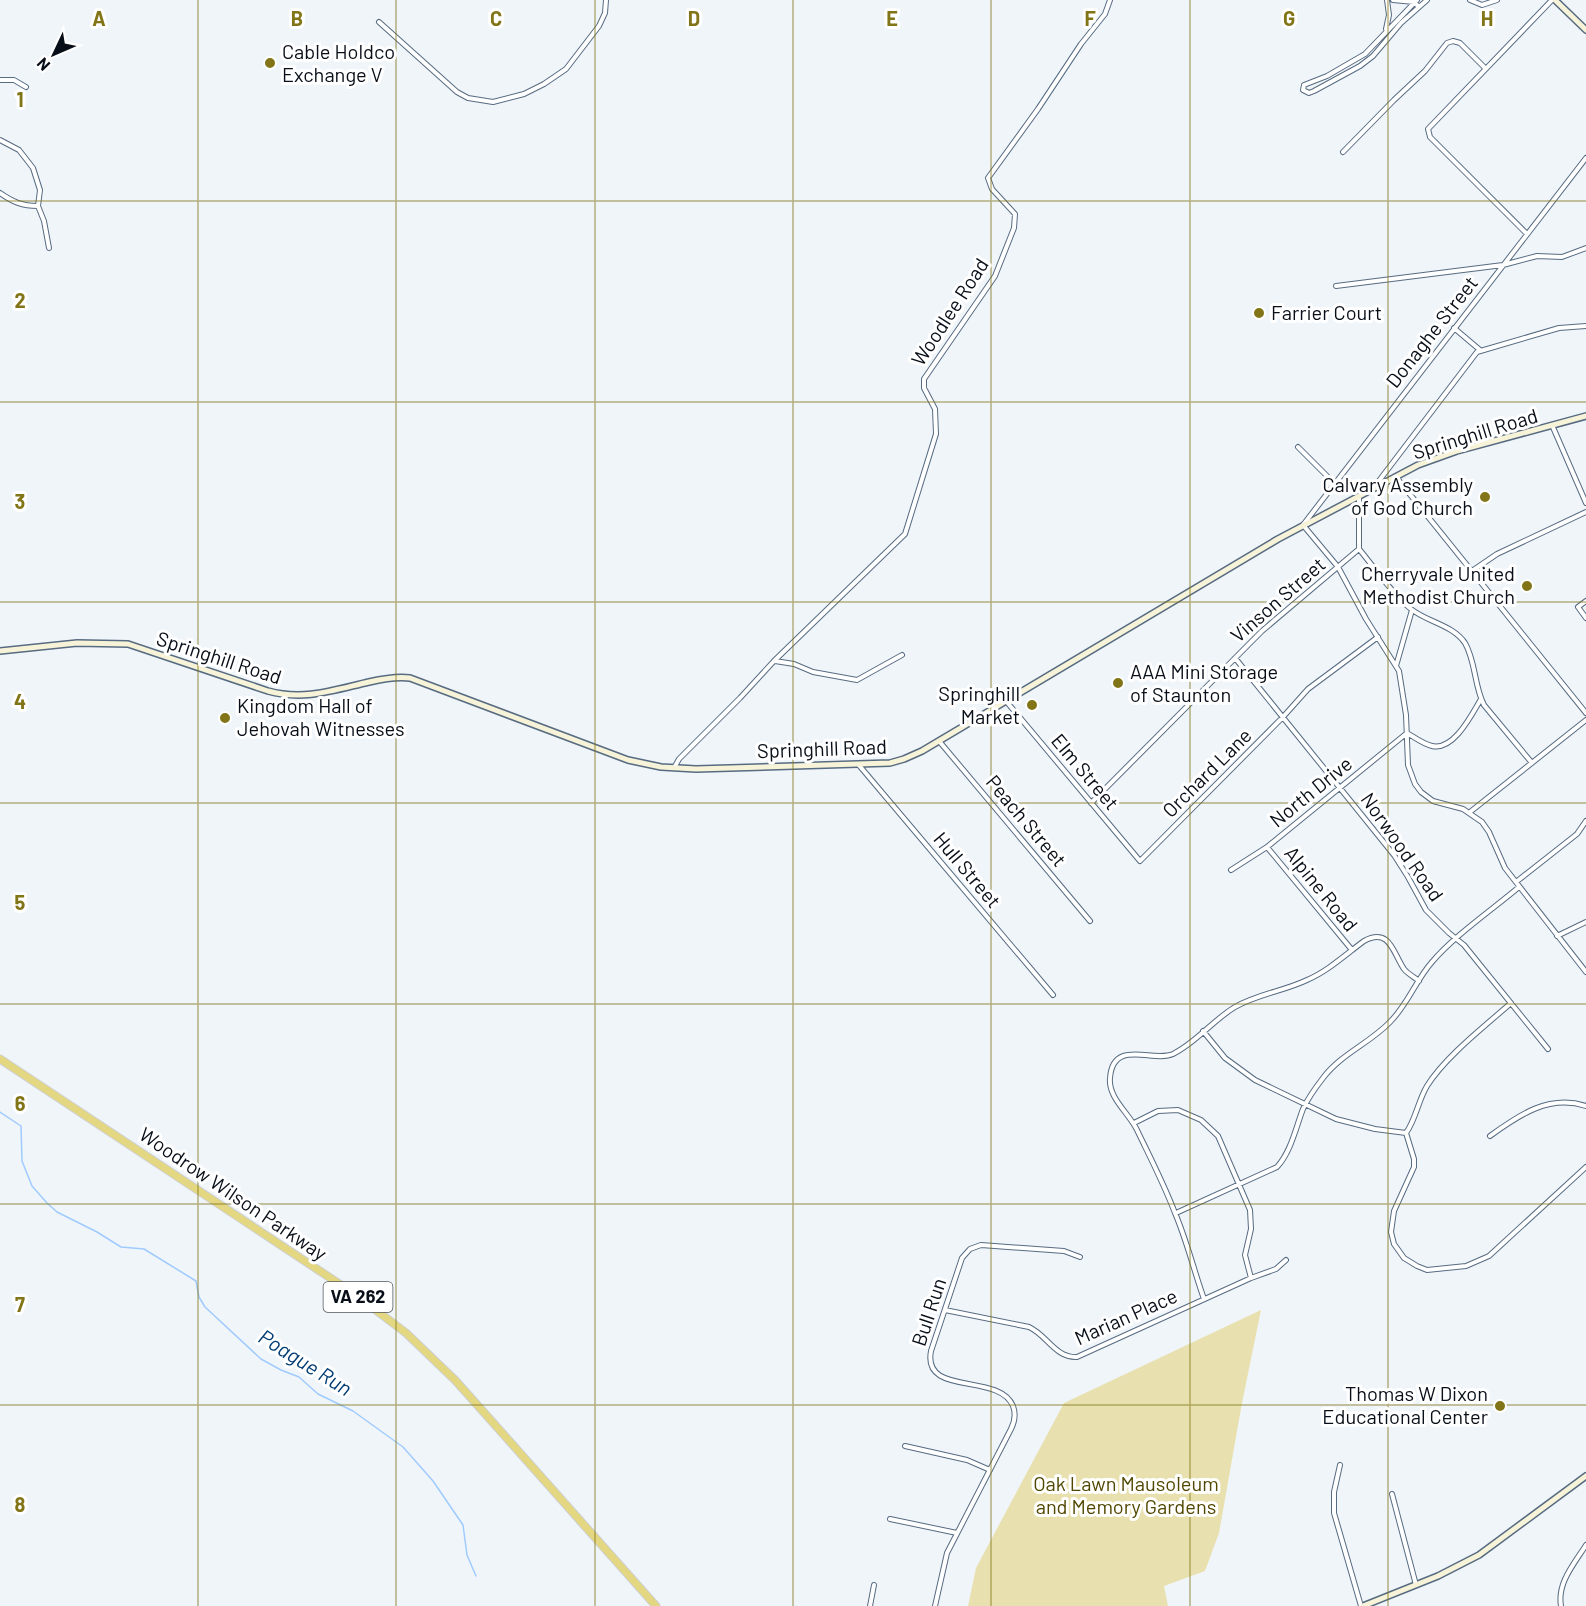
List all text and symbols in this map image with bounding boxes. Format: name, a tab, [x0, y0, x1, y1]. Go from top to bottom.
text: A	[92, 6, 106, 30]
text: B	[291, 6, 303, 30]
text: C	[490, 6, 502, 30]
text: D	[688, 6, 700, 30]
text: E	[886, 6, 898, 30]
text: F	[1084, 6, 1096, 30]
text: G	[1283, 6, 1295, 30]
text: H	[1481, 6, 1493, 30]
north arrow	[24, 24, 84, 84]
place label: Cable Holdco Exchange V	[282, 39, 395, 86]
text: N	[32, 54, 53, 75]
marker: Cable Holdco Exchange V	[263, 56, 277, 70]
text: 1	[16, 87, 24, 111]
street label: Woodlee Road	[905, 253, 993, 370]
street label: Donaghe Street	[1380, 271, 1482, 392]
text: 2	[14, 288, 26, 312]
place label: Farrier Court	[1271, 300, 1382, 324]
marker: Farrier Court	[1252, 306, 1266, 320]
street label: Springhill Road	[1409, 403, 1540, 464]
place label: Calvary Assembly of God Church	[1323, 472, 1473, 519]
text: 3	[15, 489, 25, 513]
marker: Calvary Assembly of God Church	[1478, 490, 1492, 504]
street label: Vinson Street	[1225, 552, 1330, 647]
place label: Cherryvale United Methodist Church	[1361, 561, 1515, 608]
marker: Cherryvale United Methodist Church	[1520, 579, 1534, 593]
street label: Springhill Road	[154, 626, 285, 689]
place label: AAA Mini Storage of Staunton	[1130, 659, 1278, 706]
marker: AAA Mini Storage of Staunton	[1111, 676, 1125, 690]
place label: Springhill Market	[938, 681, 1020, 728]
text: 4	[14, 689, 26, 713]
place label: Kingdom Hall of Jehovah Witnesses	[237, 693, 405, 740]
marker: Springhill Market	[1025, 698, 1039, 712]
marker: Kingdom Hall of Jehovah Witnesses	[218, 711, 232, 725]
street label: Orchard Lane	[1157, 723, 1256, 822]
street label: Elm Street	[1047, 728, 1124, 814]
street label: Springhill Road	[757, 734, 887, 762]
street label: North Drive	[1265, 751, 1356, 832]
street label: Peach Street	[982, 770, 1072, 871]
street label: Norwood Road	[1356, 787, 1449, 905]
street label: Hull Street	[929, 827, 1006, 912]
street label: Alpine Road	[1280, 841, 1363, 936]
text: 5	[15, 890, 26, 914]
text: 6	[15, 1091, 26, 1115]
street label: Woodrow Wilson Parkway	[135, 1121, 332, 1265]
street label: Bull Run	[906, 1275, 950, 1349]
road number: VA 262	[324, 1282, 392, 1312]
street label: Marian Place	[1071, 1283, 1181, 1349]
text: 7	[15, 1292, 25, 1316]
water label: Poague Run	[255, 1323, 357, 1400]
place label: Thomas W Dixon Educational Center	[1322, 1381, 1488, 1428]
marker: Thomas W Dixon Educational Center	[1493, 1399, 1507, 1413]
park label: Oak Lawn Mausoleum and Memory Gardens	[1033, 1471, 1219, 1518]
text: 8	[15, 1492, 26, 1516]

